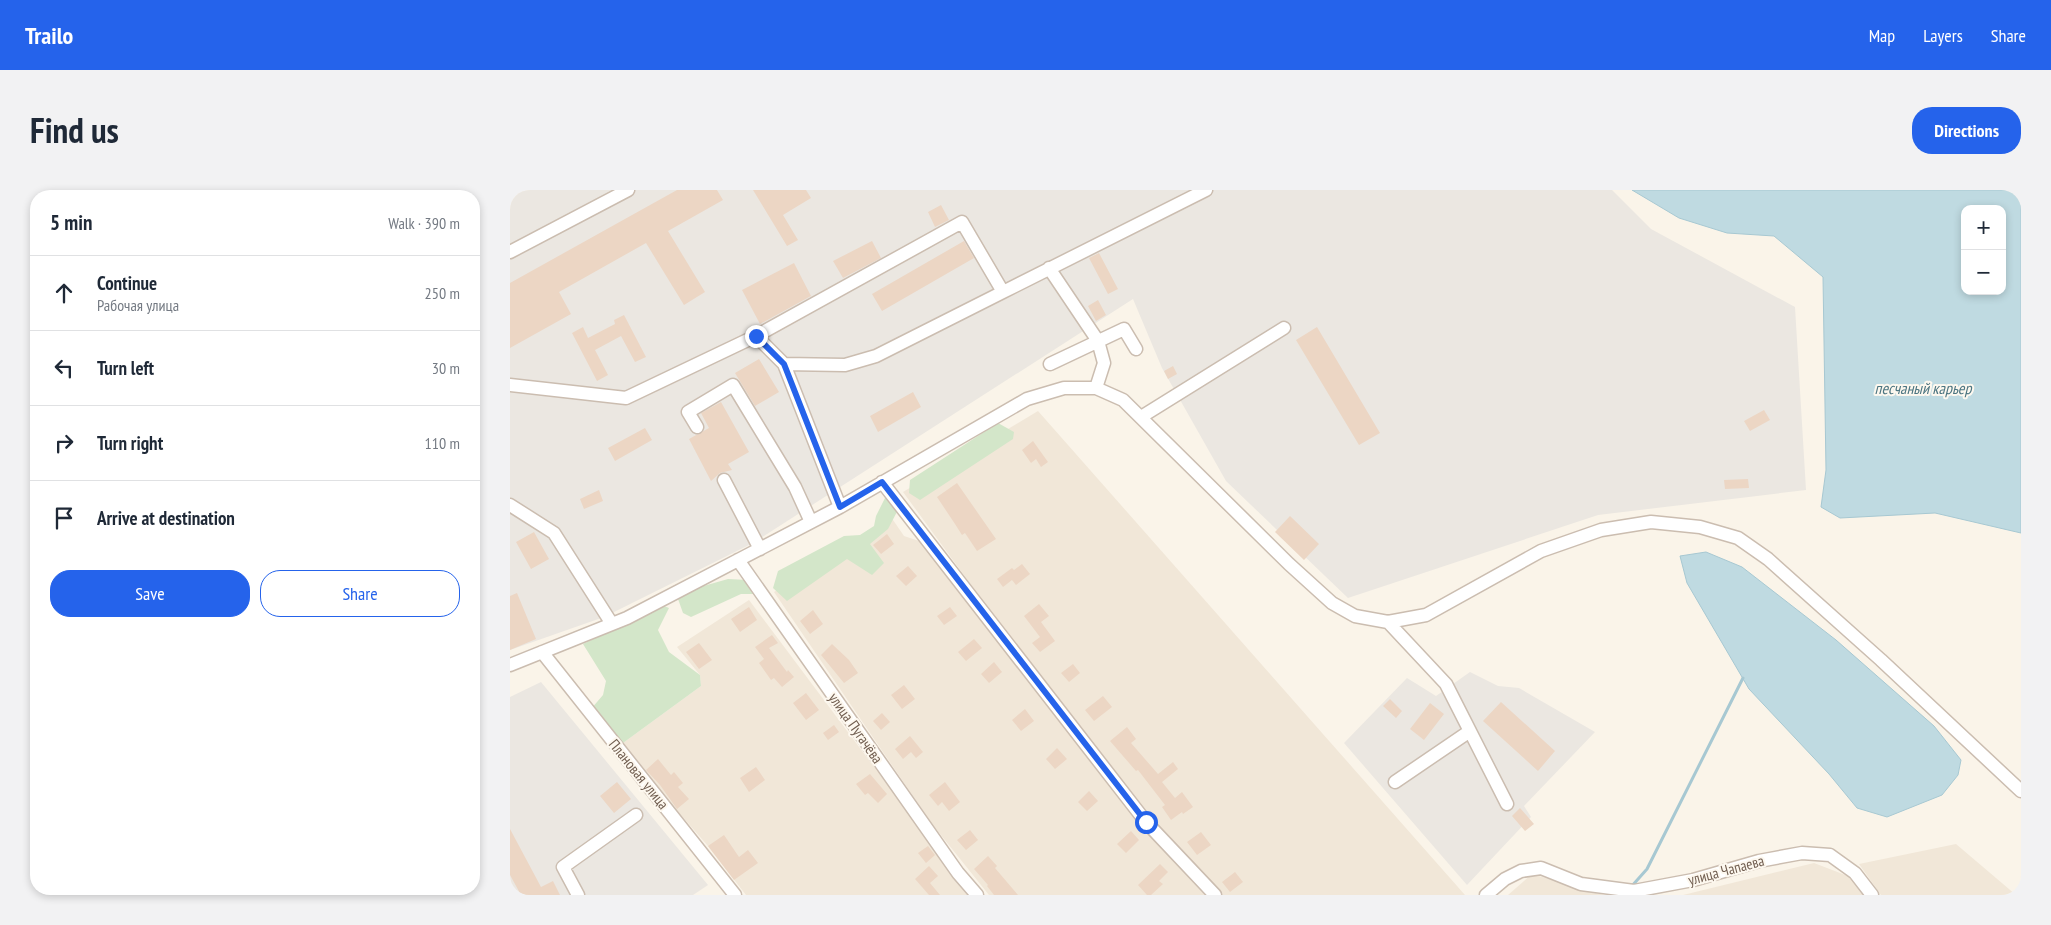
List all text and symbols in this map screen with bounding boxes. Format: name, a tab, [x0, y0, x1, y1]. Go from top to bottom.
text: Trailo	[25, 20, 73, 51]
text: Map	[1869, 24, 1895, 47]
text: Layers	[1923, 24, 1963, 47]
text: Share	[1991, 24, 2026, 47]
text: Find us	[30, 107, 119, 153]
button: Directions	[1912, 107, 2021, 154]
map controls	[1961, 205, 2006, 295]
button: +	[1961, 205, 2006, 250]
text: 5 min	[50, 209, 92, 236]
text: Walk · 390 m	[388, 213, 460, 233]
button: −	[1961, 250, 2006, 295]
text: Continue	[97, 271, 157, 295]
icon: ahead	[50, 279, 78, 307]
text: 250 m	[425, 283, 460, 303]
text: Рабочая улица	[97, 295, 179, 315]
route end	[745, 325, 768, 348]
icon: left	[50, 354, 78, 382]
text: Turn left	[97, 356, 154, 380]
text: 30 m	[432, 358, 460, 378]
water label: песчаный карьер	[1875, 378, 1972, 398]
icon: right	[50, 429, 78, 457]
text: Turn right	[97, 431, 163, 455]
text: 110 m	[425, 433, 460, 453]
icon: arrive	[50, 504, 78, 532]
text: Arrive at destination	[97, 506, 235, 530]
button: Save	[50, 570, 250, 617]
button: Share	[260, 570, 460, 617]
street label: улица Пугачёва	[825, 689, 887, 767]
street label: Плановая улица	[605, 735, 673, 813]
route start	[1135, 811, 1158, 834]
street label: улица Чапаева	[1686, 851, 1766, 889]

